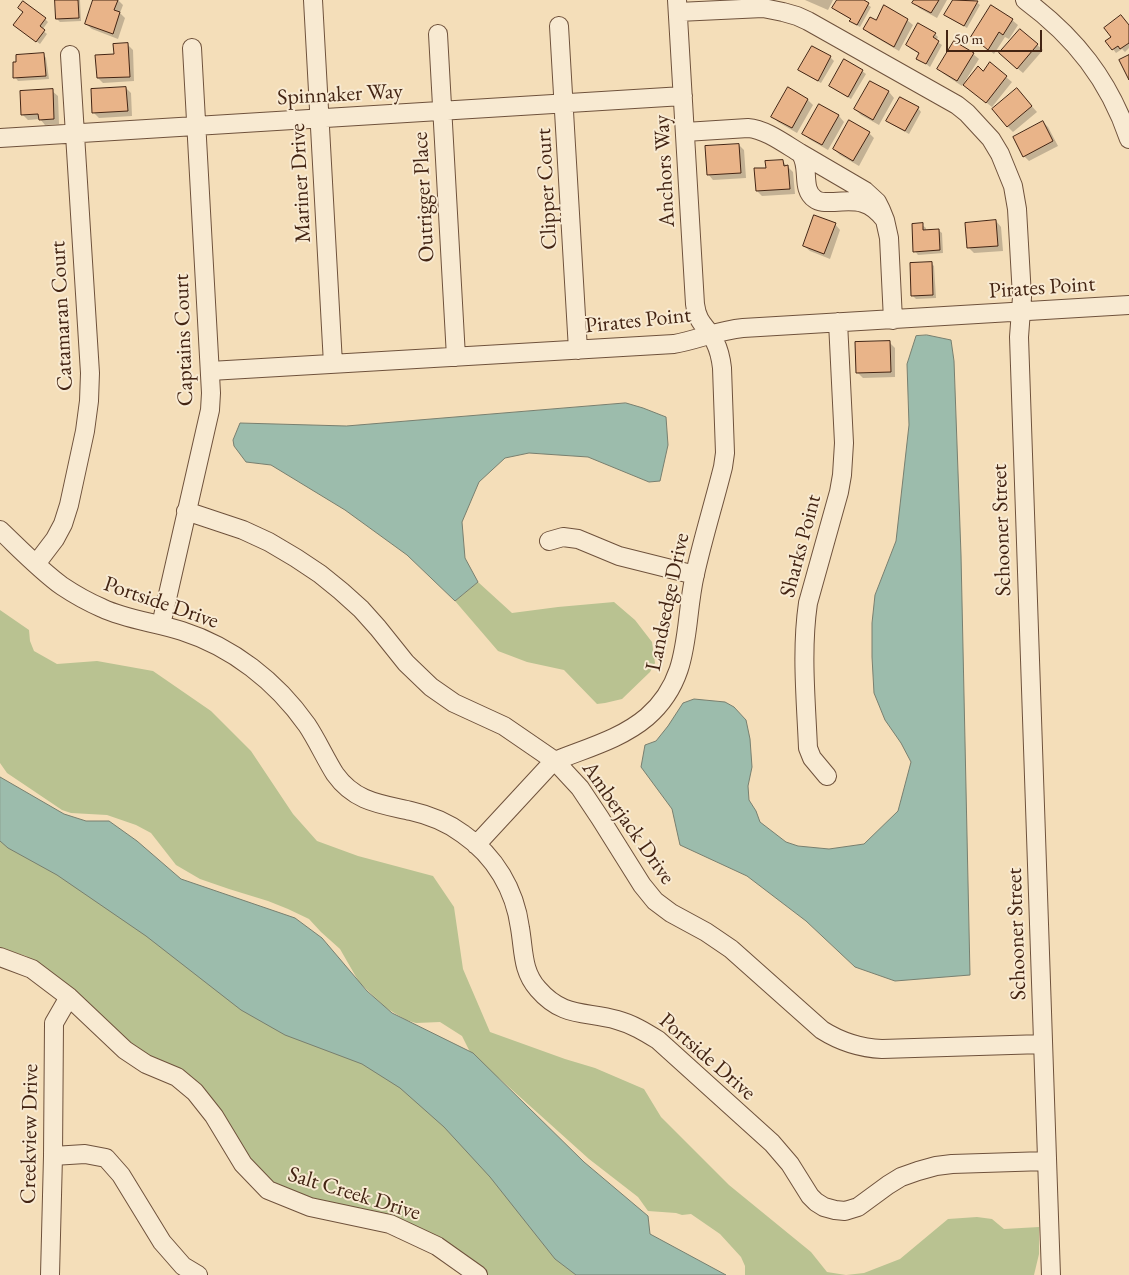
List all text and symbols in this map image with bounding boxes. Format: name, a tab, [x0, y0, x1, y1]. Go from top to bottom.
scale bar	[949, 20, 1045, 52]
text: 50 m	[954, 29, 983, 48]
street label: Spinnaker Way	[276, 79, 404, 111]
street label: Anchors Way	[649, 114, 681, 228]
street label: Mariner Drive	[285, 122, 317, 244]
street label: Clipper Court	[531, 127, 563, 251]
street label: Outrigger Place	[407, 131, 441, 263]
street label: Catamaran Court	[45, 240, 79, 392]
street label: Pirates Point	[988, 271, 1096, 305]
street label: Captains Court	[168, 273, 200, 407]
street label: Pirates Point	[584, 302, 692, 340]
street label: Schooner Street	[986, 463, 1018, 597]
street label: Sharks Point	[775, 492, 827, 600]
street label: Landsedge Drive	[640, 531, 696, 673]
street label: Portside Drive	[100, 571, 222, 635]
street label: Amberjack Drive	[576, 756, 680, 890]
street label: Schooner Street	[1001, 867, 1033, 1001]
street label: Portside Drive	[653, 1008, 761, 1106]
street label: Creekview Drive	[16, 1064, 44, 1204]
street label: Salt Creek Drive	[285, 1161, 423, 1227]

